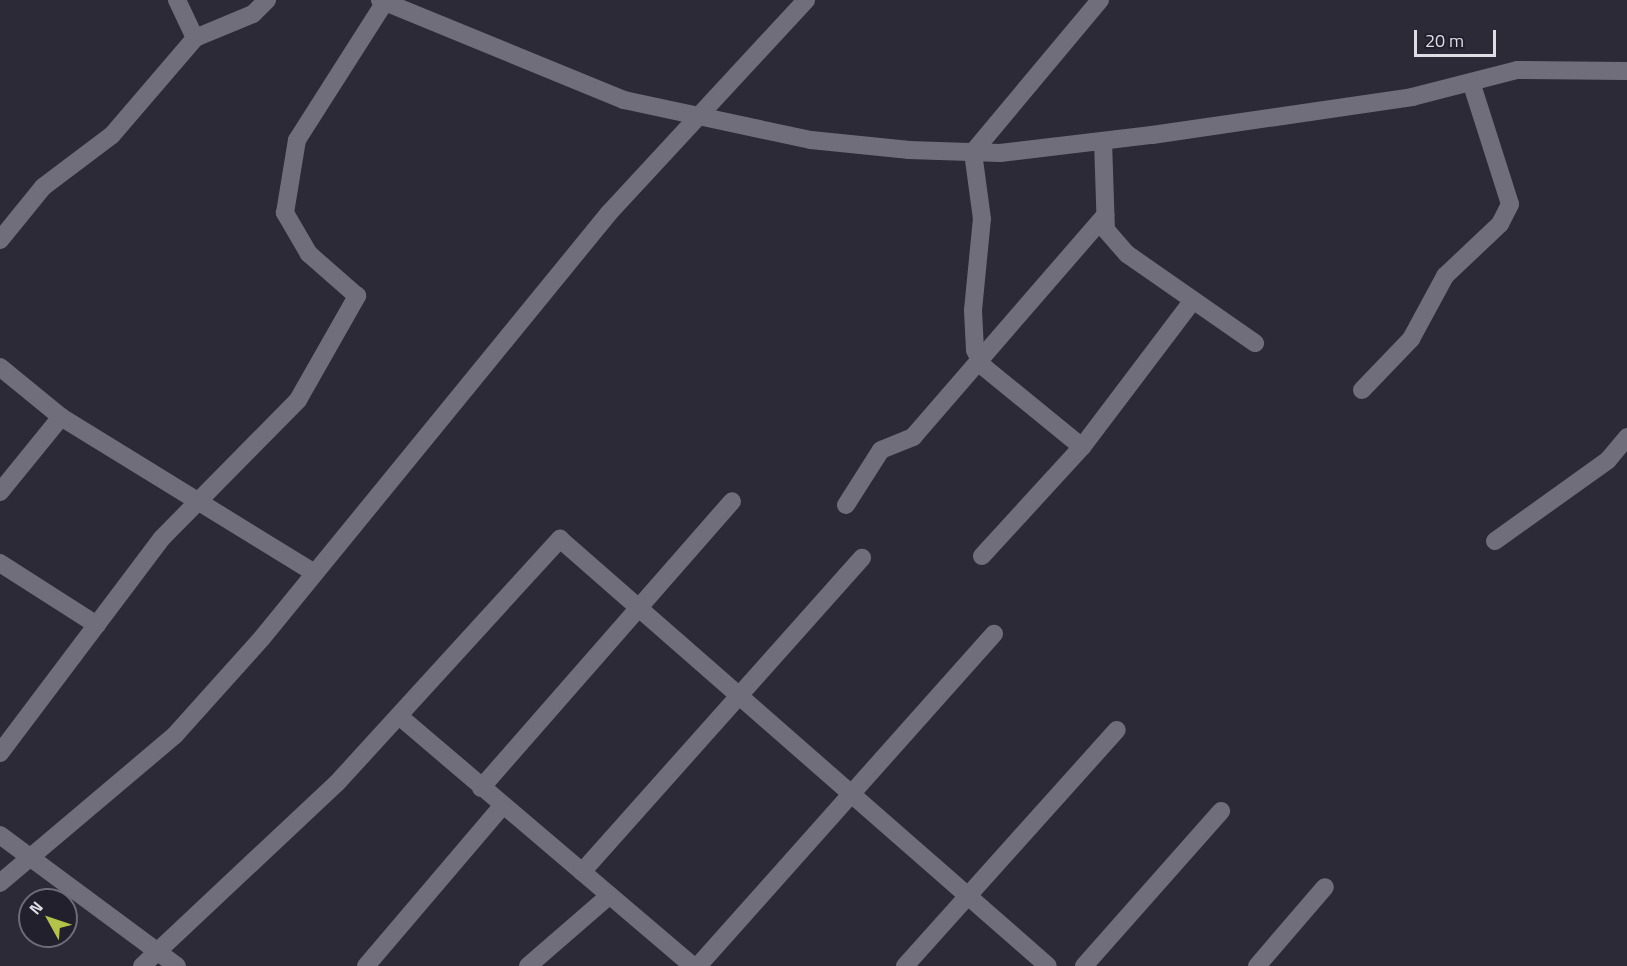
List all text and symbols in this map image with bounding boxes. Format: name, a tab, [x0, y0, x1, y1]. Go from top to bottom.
scale bar	[1417, 18, 1500, 56]
text: 20 m	[1425, 27, 1464, 54]
north arrow	[18, 888, 78, 948]
text: N	[23, 896, 49, 920]

